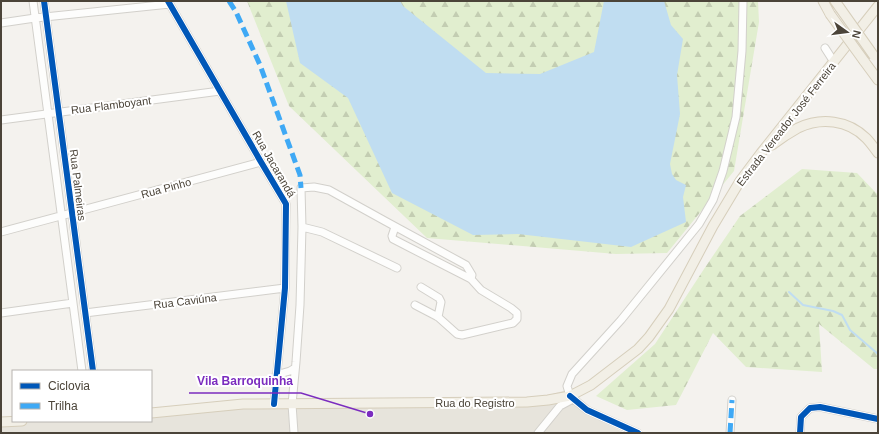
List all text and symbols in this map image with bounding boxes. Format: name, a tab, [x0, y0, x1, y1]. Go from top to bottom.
north arrow	[827, 12, 867, 52]
text: N	[850, 29, 863, 40]
street label: Estrada Vereador José Ferreira	[734, 59, 839, 188]
street label: Rua Flamboyant	[70, 94, 152, 116]
street label: Rua Jacarandá	[250, 129, 298, 200]
street label: Rua Palmeiras	[68, 148, 88, 222]
street label: Rua Pinho	[140, 176, 192, 200]
street label: Rua Caviúna	[153, 291, 218, 311]
callout: Vila Barroquinha	[189, 369, 301, 393]
legend	[12, 370, 152, 422]
text: Vila Barroquinha	[197, 374, 293, 388]
text: Ciclovia	[48, 379, 90, 393]
street label: Rua do Registro	[435, 397, 515, 409]
text: Trilha	[48, 399, 78, 413]

